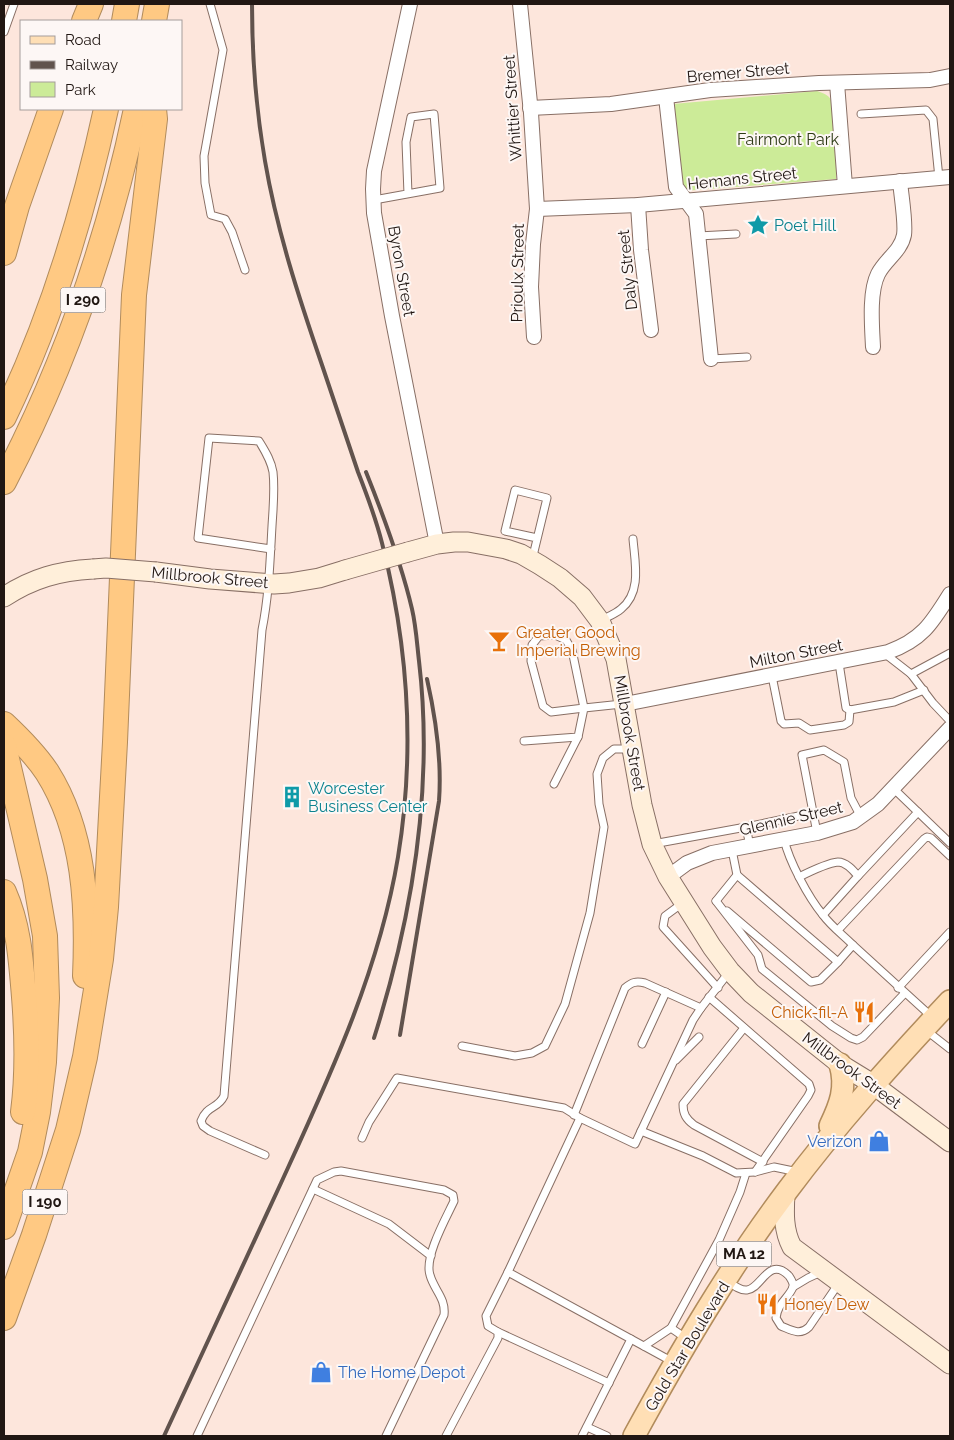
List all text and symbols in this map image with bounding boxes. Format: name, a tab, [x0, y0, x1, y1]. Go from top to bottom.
legend	[20, 20, 182, 110]
text: Road	[65, 31, 101, 49]
street label: Whittier Street	[499, 53, 526, 162]
text: Railway	[65, 56, 118, 74]
street label: Bremer Street	[686, 58, 791, 86]
text: Park	[65, 81, 96, 99]
park label: Fairmont Park	[737, 130, 839, 149]
street label: Hemans Street	[686, 163, 798, 194]
place icon: Poet Hill	[745, 212, 771, 238]
place label: Poet Hill	[774, 216, 837, 235]
street label: Prioulx Street	[507, 223, 528, 323]
street label: Byron Street	[384, 224, 419, 319]
street label: Daly Street	[614, 228, 641, 311]
road number: I 290	[61, 288, 106, 312]
street label: Millbrook Street	[151, 563, 270, 592]
place label: Greater Good Imperial Brewing	[516, 623, 641, 660]
bar icon: Greater Good Imperial Brewing	[486, 628, 512, 654]
street label: Milton Street	[748, 635, 845, 672]
street label: Millbrook Street	[610, 674, 649, 793]
place label: Worcester Business Center	[308, 779, 428, 816]
building icon: Worcester Business Center	[279, 784, 305, 810]
street label: Glennie Street	[738, 797, 845, 840]
restaurant icon: Chick-fil-A	[851, 999, 877, 1025]
place label: Chick-fil-A	[771, 1003, 848, 1022]
street label: Millbrook Street	[799, 1028, 905, 1113]
shop icon: Verizon	[866, 1128, 892, 1154]
place label: Verizon	[807, 1132, 862, 1151]
road number: I 190	[22, 1190, 68, 1214]
road number: MA 12	[716, 1242, 772, 1266]
street label: Gold Star Boulevard	[641, 1278, 734, 1415]
restaurant icon: Honey Dew	[754, 1291, 780, 1317]
place label: Honey Dew	[784, 1295, 870, 1314]
shop icon: The Home Depot	[308, 1359, 334, 1385]
place label: The Home Depot	[338, 1363, 466, 1382]

